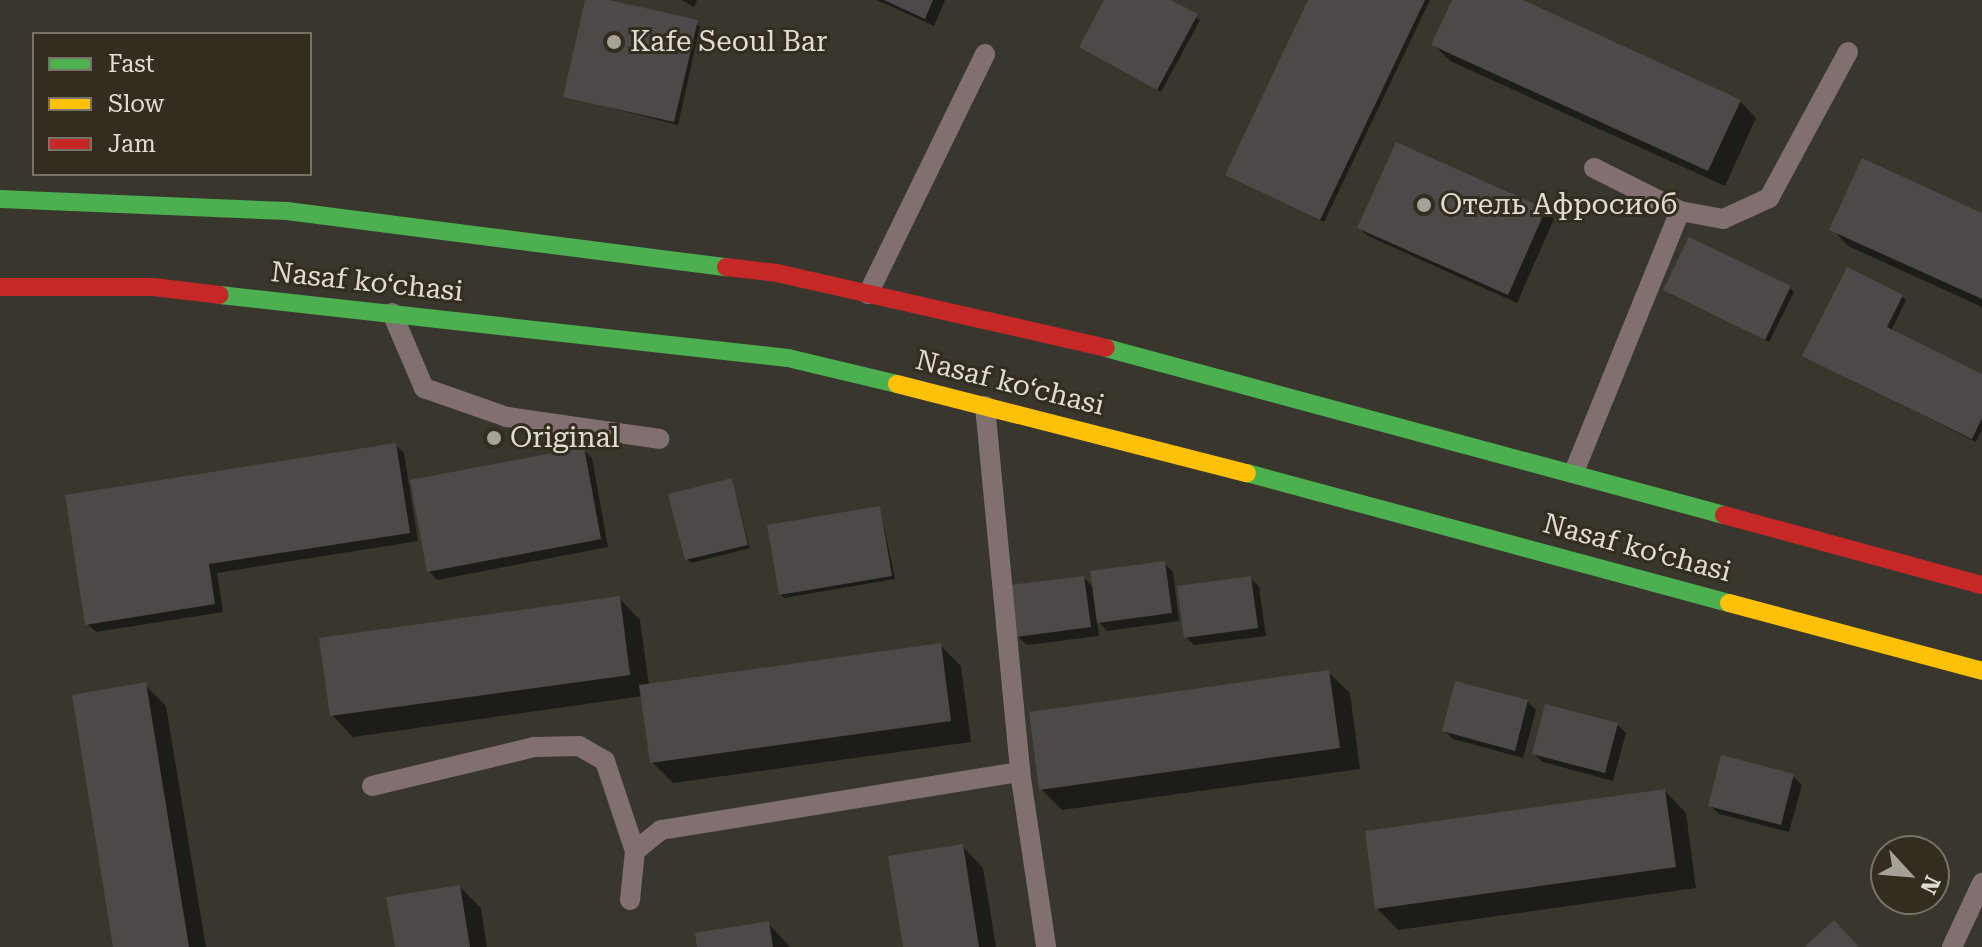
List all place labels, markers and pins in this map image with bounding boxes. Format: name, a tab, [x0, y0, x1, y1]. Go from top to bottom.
place label: Kafe Seoul Bar	[630, 25, 827, 59]
marker: Kafe Seoul Bar	[605, 33, 623, 51]
place label: Отель Афросиоб	[1440, 188, 1677, 222]
marker: Отель Афросиоб	[1415, 196, 1433, 214]
place label: Original	[510, 421, 619, 455]
marker: Original	[485, 429, 503, 447]

